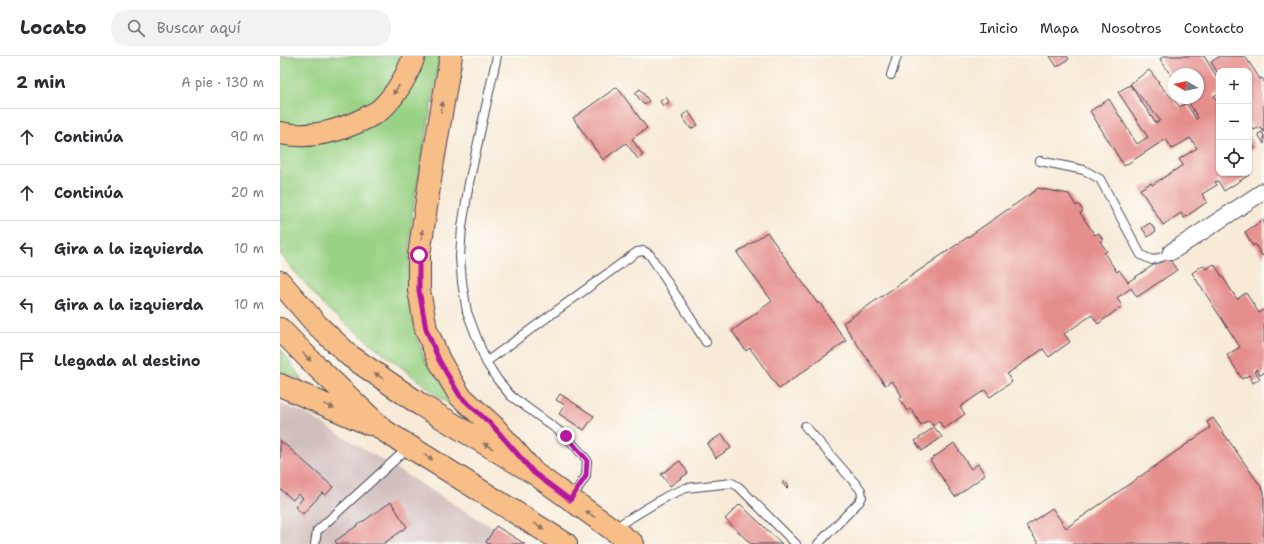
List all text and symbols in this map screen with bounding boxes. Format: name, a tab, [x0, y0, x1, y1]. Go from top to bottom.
search box	[111, 10, 391, 46]
text: Locato	[20, 15, 87, 40]
icon: search	[125, 17, 147, 39]
text: Buscar aquí	[157, 18, 241, 38]
text: Inicio	[980, 19, 1018, 37]
text: Mapa	[1040, 19, 1079, 37]
text: Nosotros	[1101, 19, 1162, 37]
text: Contacto	[1184, 19, 1244, 37]
north arrow	[1168, 68, 1204, 104]
map controls	[1216, 68, 1252, 176]
button: +	[1216, 68, 1252, 104]
text: 2 min	[16, 71, 66, 93]
text: A pie · 130 m	[181, 74, 264, 91]
one-way arrow	[393, 85, 400, 96]
one-way arrow	[440, 100, 446, 113]
button: −	[1216, 104, 1252, 140]
icon: ahead	[16, 126, 38, 148]
text: Continúa	[54, 127, 123, 147]
text: 90 m	[230, 128, 264, 145]
button: locate	[1216, 140, 1252, 176]
icon: ahead	[16, 182, 38, 204]
text: Continúa	[54, 183, 123, 203]
text: 20 m	[231, 184, 264, 201]
one-way arrow	[419, 229, 425, 241]
icon: left	[16, 238, 38, 260]
text: Gira a la izquierda	[54, 239, 203, 259]
text: 10 m	[234, 240, 264, 257]
route start	[410, 246, 428, 264]
icon: left	[16, 294, 38, 316]
text: Gira a la izquierda	[54, 295, 203, 315]
text: 10 m	[234, 296, 264, 313]
icon: arrive	[16, 350, 38, 372]
text: Llegada al destino	[54, 351, 201, 371]
one-way arrow	[302, 352, 312, 362]
one-way arrow	[373, 372, 384, 380]
one-way arrow	[323, 403, 334, 409]
route end	[557, 427, 575, 445]
one-way arrow	[482, 442, 494, 449]
one-way arrow	[422, 454, 434, 461]
one-way arrow	[584, 510, 595, 518]
one-way arrow	[533, 522, 545, 529]

